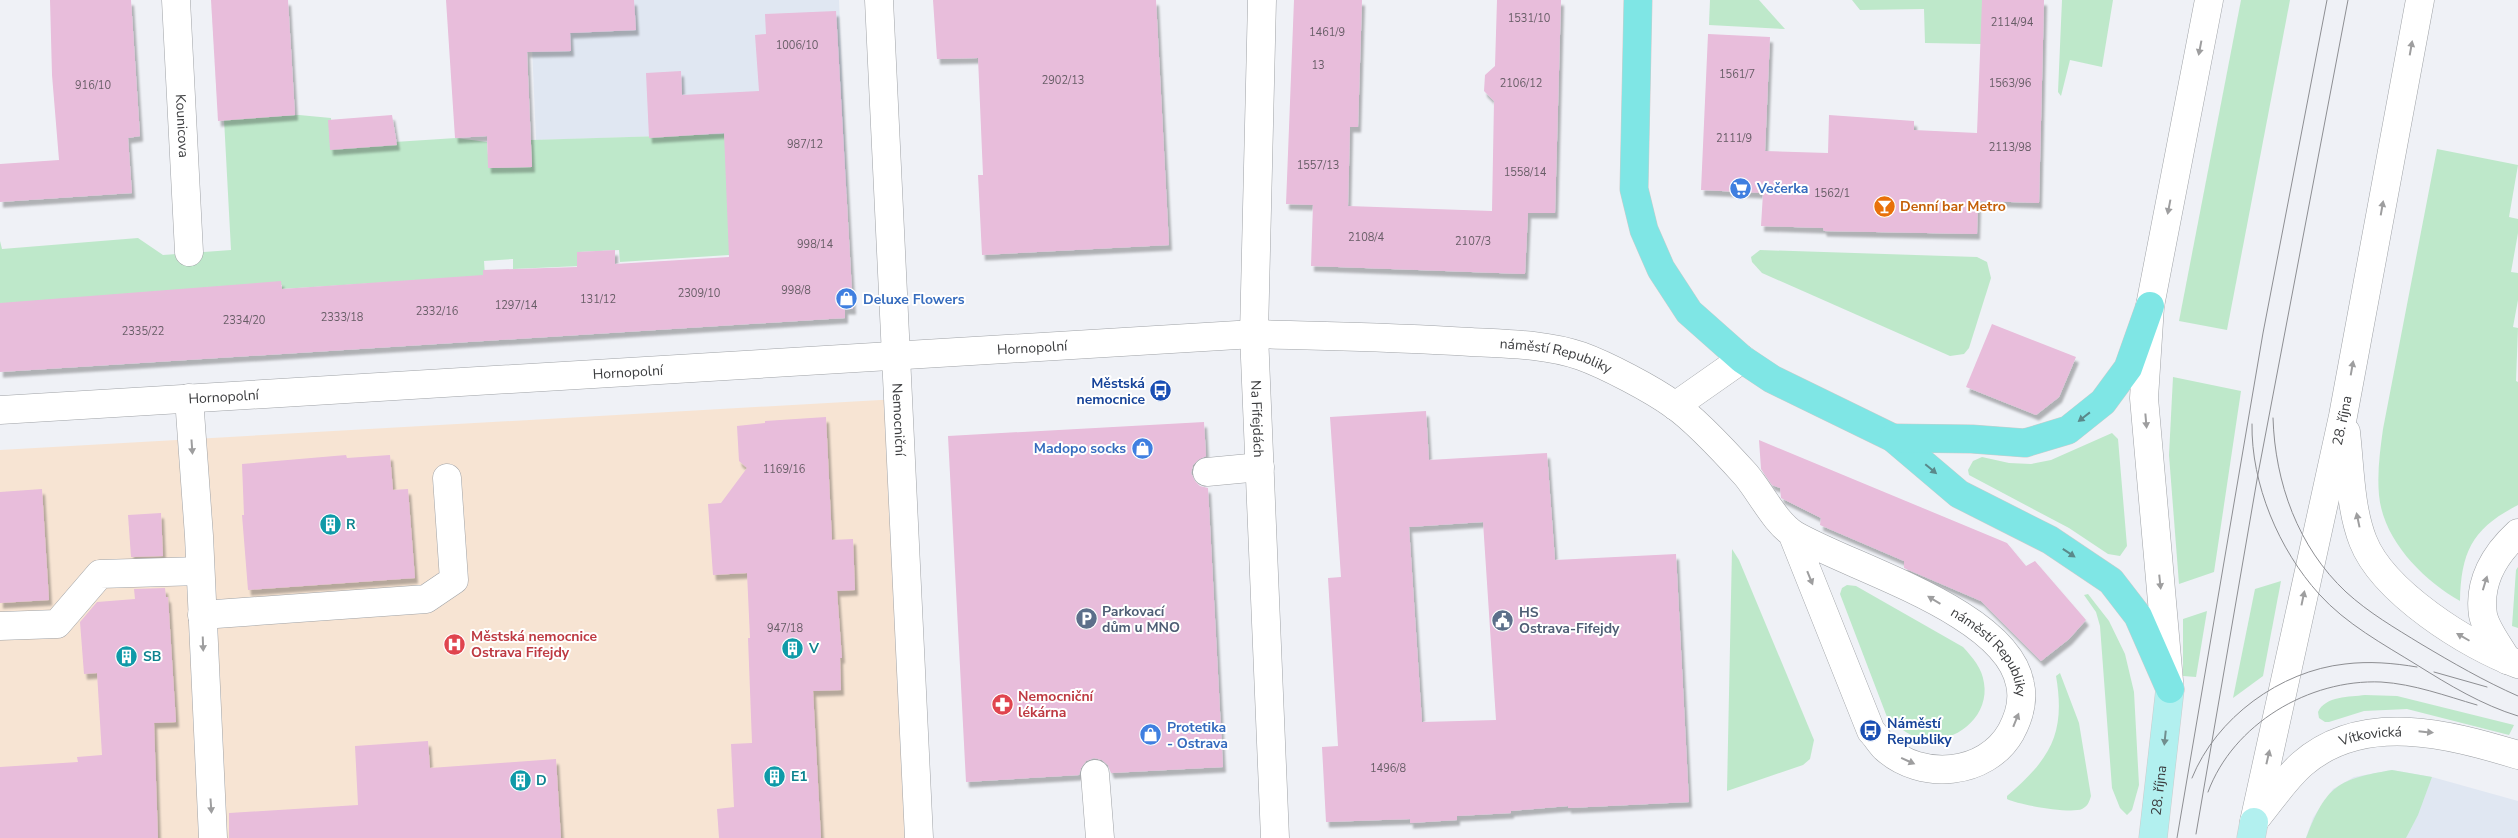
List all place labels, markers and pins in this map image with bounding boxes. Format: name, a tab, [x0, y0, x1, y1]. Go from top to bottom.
supermarket icon: Večerka	[1729, 176, 1753, 200]
place label: Večerka	[1756, 179, 1808, 198]
bar icon: Denní bar Metro	[1872, 194, 1896, 218]
place label: Denní bar Metro	[1900, 197, 2006, 216]
shop icon: Deluxe Flowers	[835, 287, 859, 311]
place label: Deluxe Flowers	[863, 290, 965, 309]
place label: Městská nemocnice	[1076, 374, 1145, 409]
bus stop icon: Městská nemocnice	[1149, 379, 1173, 403]
shop icon: Madopo socks	[1130, 436, 1154, 460]
place label: Madopo socks	[1034, 439, 1126, 458]
building icon: R	[318, 512, 342, 536]
place label: R	[346, 515, 356, 534]
place label: Parkovací dům u MNO	[1102, 602, 1180, 637]
place label: HS Ostrava-Fifejdy	[1519, 603, 1620, 638]
parking icon: Parkovací dům u MNO	[1074, 607, 1098, 631]
public building icon: HS Ostrava-Fifejdy	[1491, 608, 1515, 632]
place label: Městská nemocnice Ostrava Fifejdy	[471, 627, 598, 662]
hospital icon: Městská nemocnice Ostrava Fifejdy	[443, 632, 467, 656]
building icon: V	[781, 636, 805, 660]
place label: V	[808, 639, 820, 658]
building icon: SB	[115, 644, 139, 668]
place label: SB	[143, 647, 161, 666]
place label: Nemocniční lékárna	[1018, 687, 1095, 722]
pharmacy icon: Nemocniční lékárna	[990, 692, 1014, 716]
place label: Náměstí Republiky	[1887, 714, 1952, 749]
place label: Protetika - Ostrava	[1167, 718, 1228, 753]
bus stop icon: Náměstí Republiky	[1859, 719, 1883, 743]
shop icon: Protetika - Ostrava	[1139, 723, 1163, 747]
building icon: E1	[763, 764, 787, 788]
place label: E1	[791, 767, 808, 786]
building icon: D	[508, 768, 532, 792]
place label: D	[536, 771, 547, 790]

